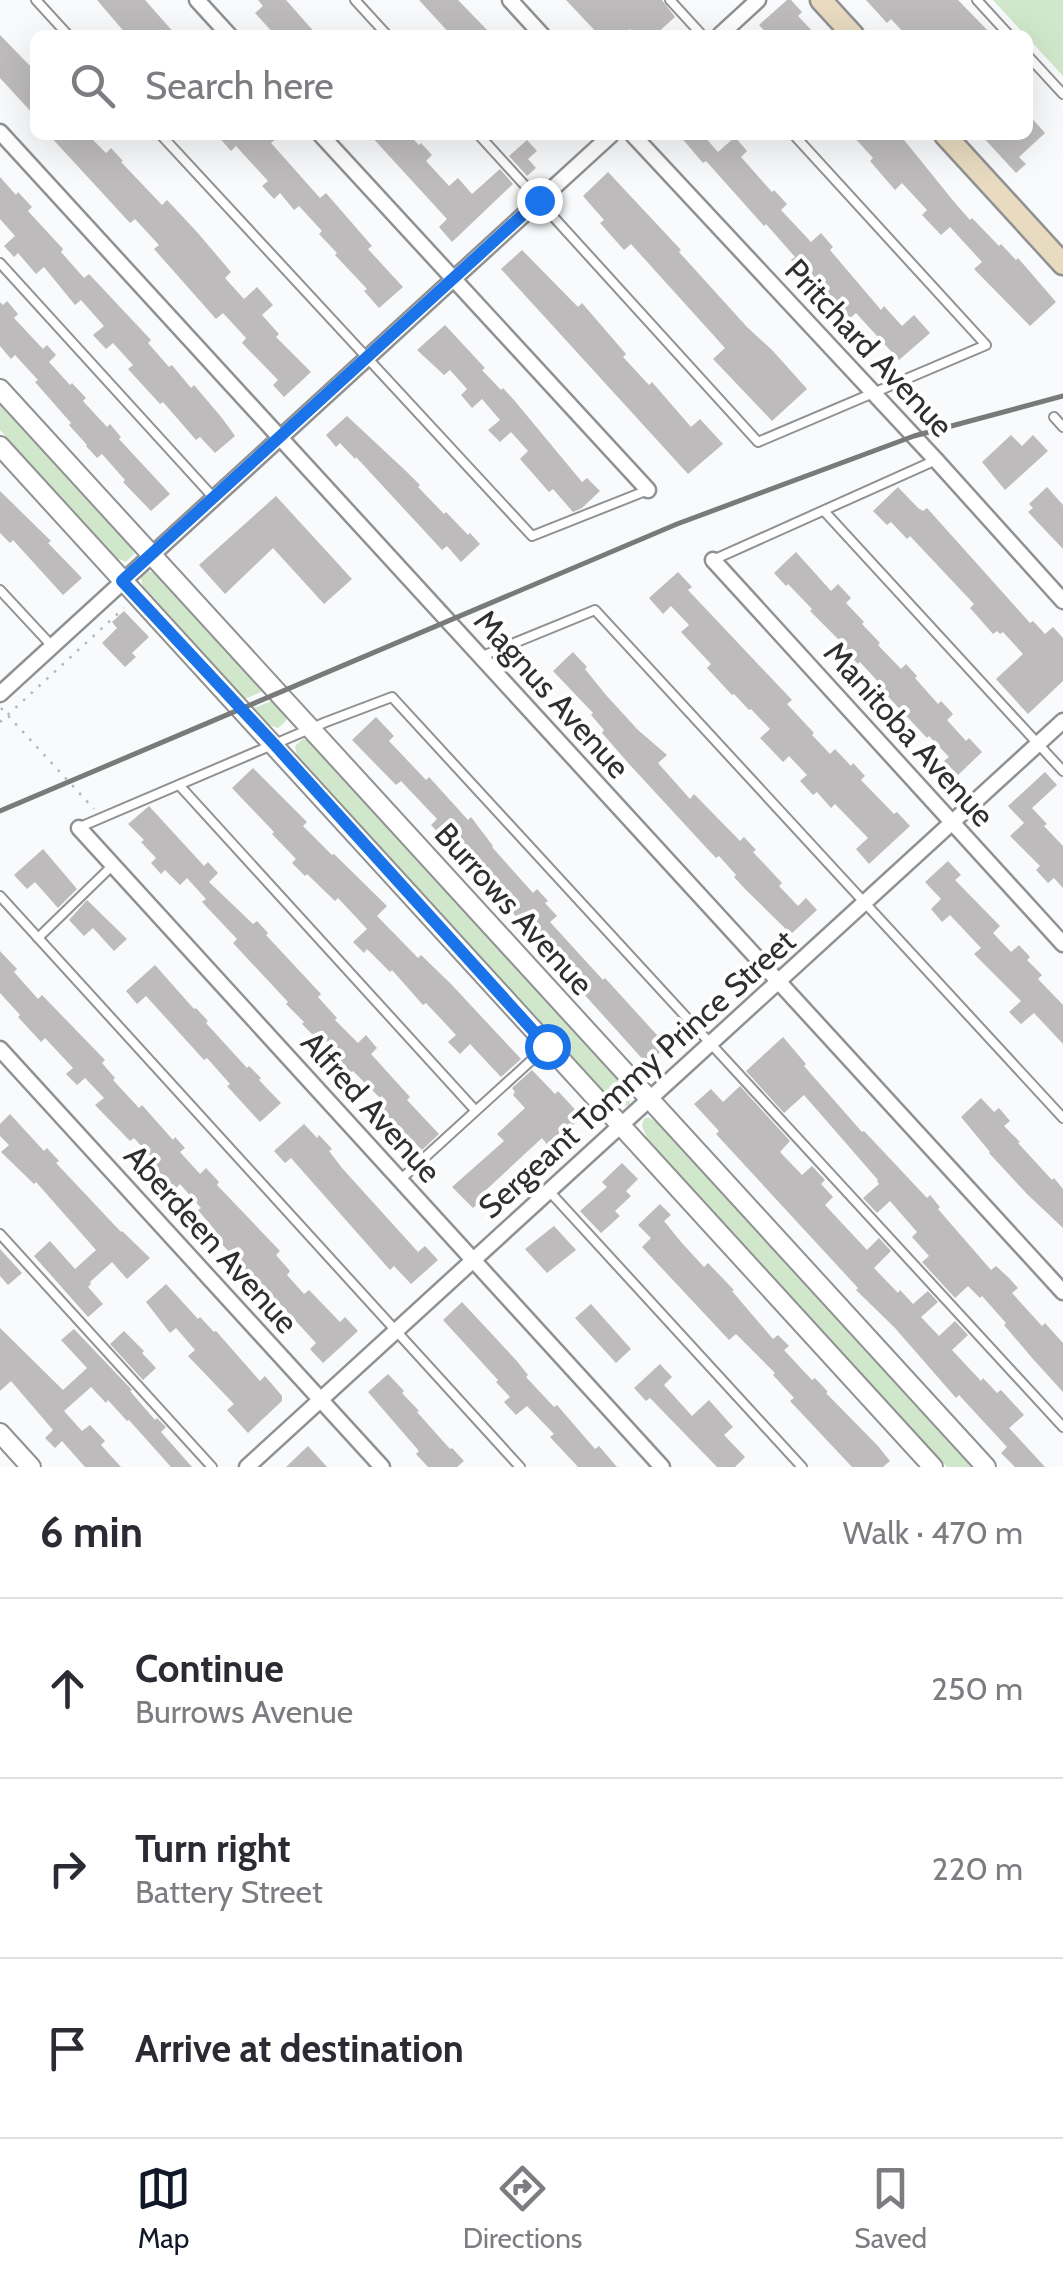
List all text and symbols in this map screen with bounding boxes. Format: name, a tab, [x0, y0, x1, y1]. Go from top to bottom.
search box	[30, 30, 1033, 140]
icon: search	[65, 58, 120, 113]
text: Search here	[145, 62, 334, 109]
route end	[517, 178, 563, 224]
street label: Pritchard Avenue	[777, 251, 962, 445]
street label: Magnus Avenue	[466, 601, 638, 786]
street label: Manitoba Avenue	[816, 633, 1003, 834]
street label: Burrows Avenue	[427, 815, 602, 1003]
street label: Sergeant Tommy Prince Street	[470, 921, 803, 1226]
street label: Alfred Avenue	[293, 1023, 449, 1190]
route start	[525, 1024, 571, 1070]
street label: Aberdeen Avenue	[116, 1136, 306, 1341]
text: 6 min	[40, 1506, 143, 1558]
text: Walk · 470 m	[843, 1513, 1023, 1552]
text: Continue	[135, 1645, 284, 1692]
icon: ahead	[40, 1661, 95, 1716]
text: 250 m	[931, 1669, 1023, 1708]
text: Burrows Avenue	[135, 1692, 353, 1731]
text: Turn right	[135, 1825, 291, 1872]
icon: right	[40, 1841, 95, 1896]
text: 220 m	[932, 1849, 1023, 1888]
text: Battery Street	[135, 1872, 323, 1911]
icon: arrive	[40, 2021, 95, 2076]
text: Arrive at destination	[135, 2025, 464, 2072]
tab: Map	[136, 2161, 191, 2255]
tab: Directions	[463, 2161, 582, 2255]
tab: Saved	[854, 2161, 927, 2255]

